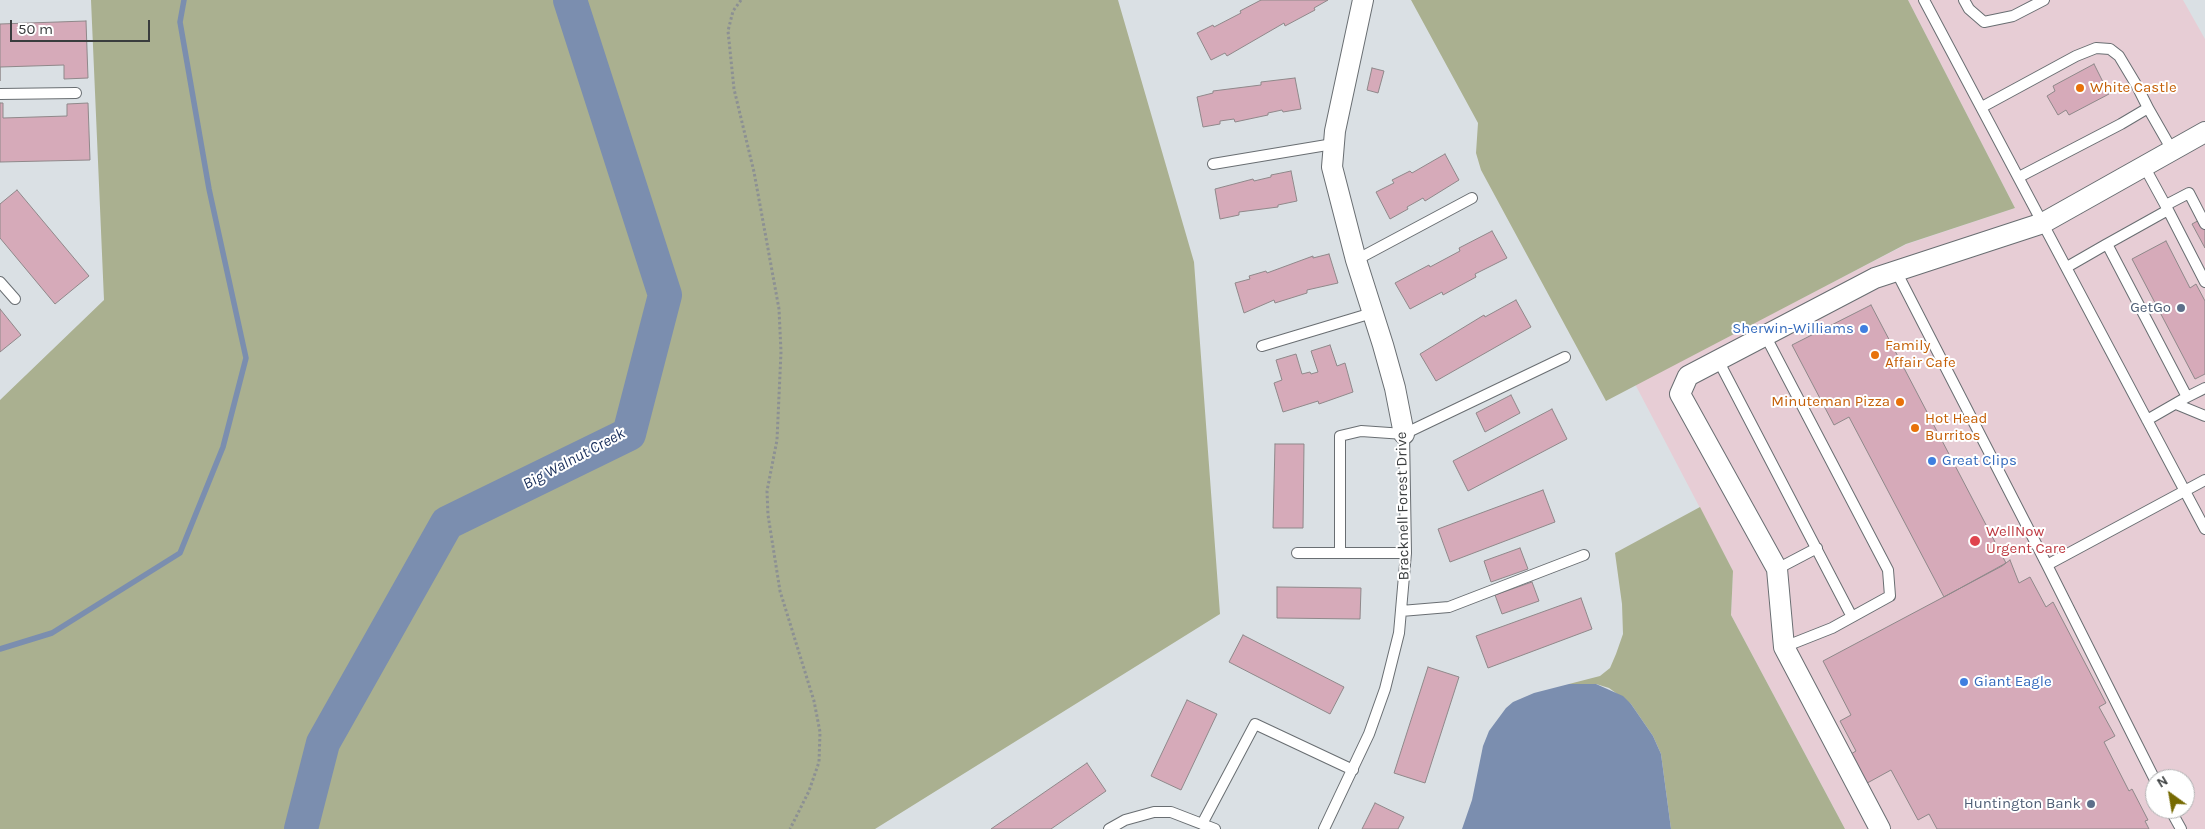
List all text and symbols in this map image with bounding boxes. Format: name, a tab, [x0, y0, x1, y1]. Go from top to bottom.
scale bar	[12, 10, 152, 42]
text: 50 m	[18, 20, 53, 38]
place label: White Castle	[2090, 79, 2177, 97]
marker: White Castle	[2074, 82, 2086, 94]
place label: GetGo	[2130, 299, 2171, 317]
marker: GetGo	[2175, 302, 2187, 314]
place label: Sherwin-Williams	[1732, 320, 1854, 338]
marker: Sherwin-Williams	[1858, 323, 1870, 335]
place label: Family Affair Cafe	[1885, 337, 1956, 372]
marker: Family Affair Cafe	[1869, 349, 1881, 361]
place label: Minuteman Pizza	[1771, 393, 1890, 411]
marker: Minuteman Pizza	[1894, 396, 1906, 408]
place label: Hot Head Burritos	[1925, 410, 1987, 445]
marker: Hot Head Burritos	[1909, 422, 1921, 434]
water label: Big Walnut Creek	[520, 424, 628, 494]
street label: Bracknell Forest Drive	[1393, 431, 1413, 581]
place label: Great Clips	[1942, 452, 2017, 470]
marker: Great Clips	[1926, 455, 1938, 467]
place label: WellNow Urgent Care	[1986, 523, 2066, 558]
marker: WellNow Urgent Care	[1968, 534, 1982, 548]
place label: Giant Eagle	[1974, 673, 2052, 691]
marker: Giant Eagle	[1958, 676, 1970, 688]
north arrow	[2145, 769, 2195, 819]
text: N	[2154, 772, 2171, 792]
place label: Huntington Bank	[1964, 795, 2081, 813]
marker: Huntington Bank	[2085, 798, 2097, 810]

